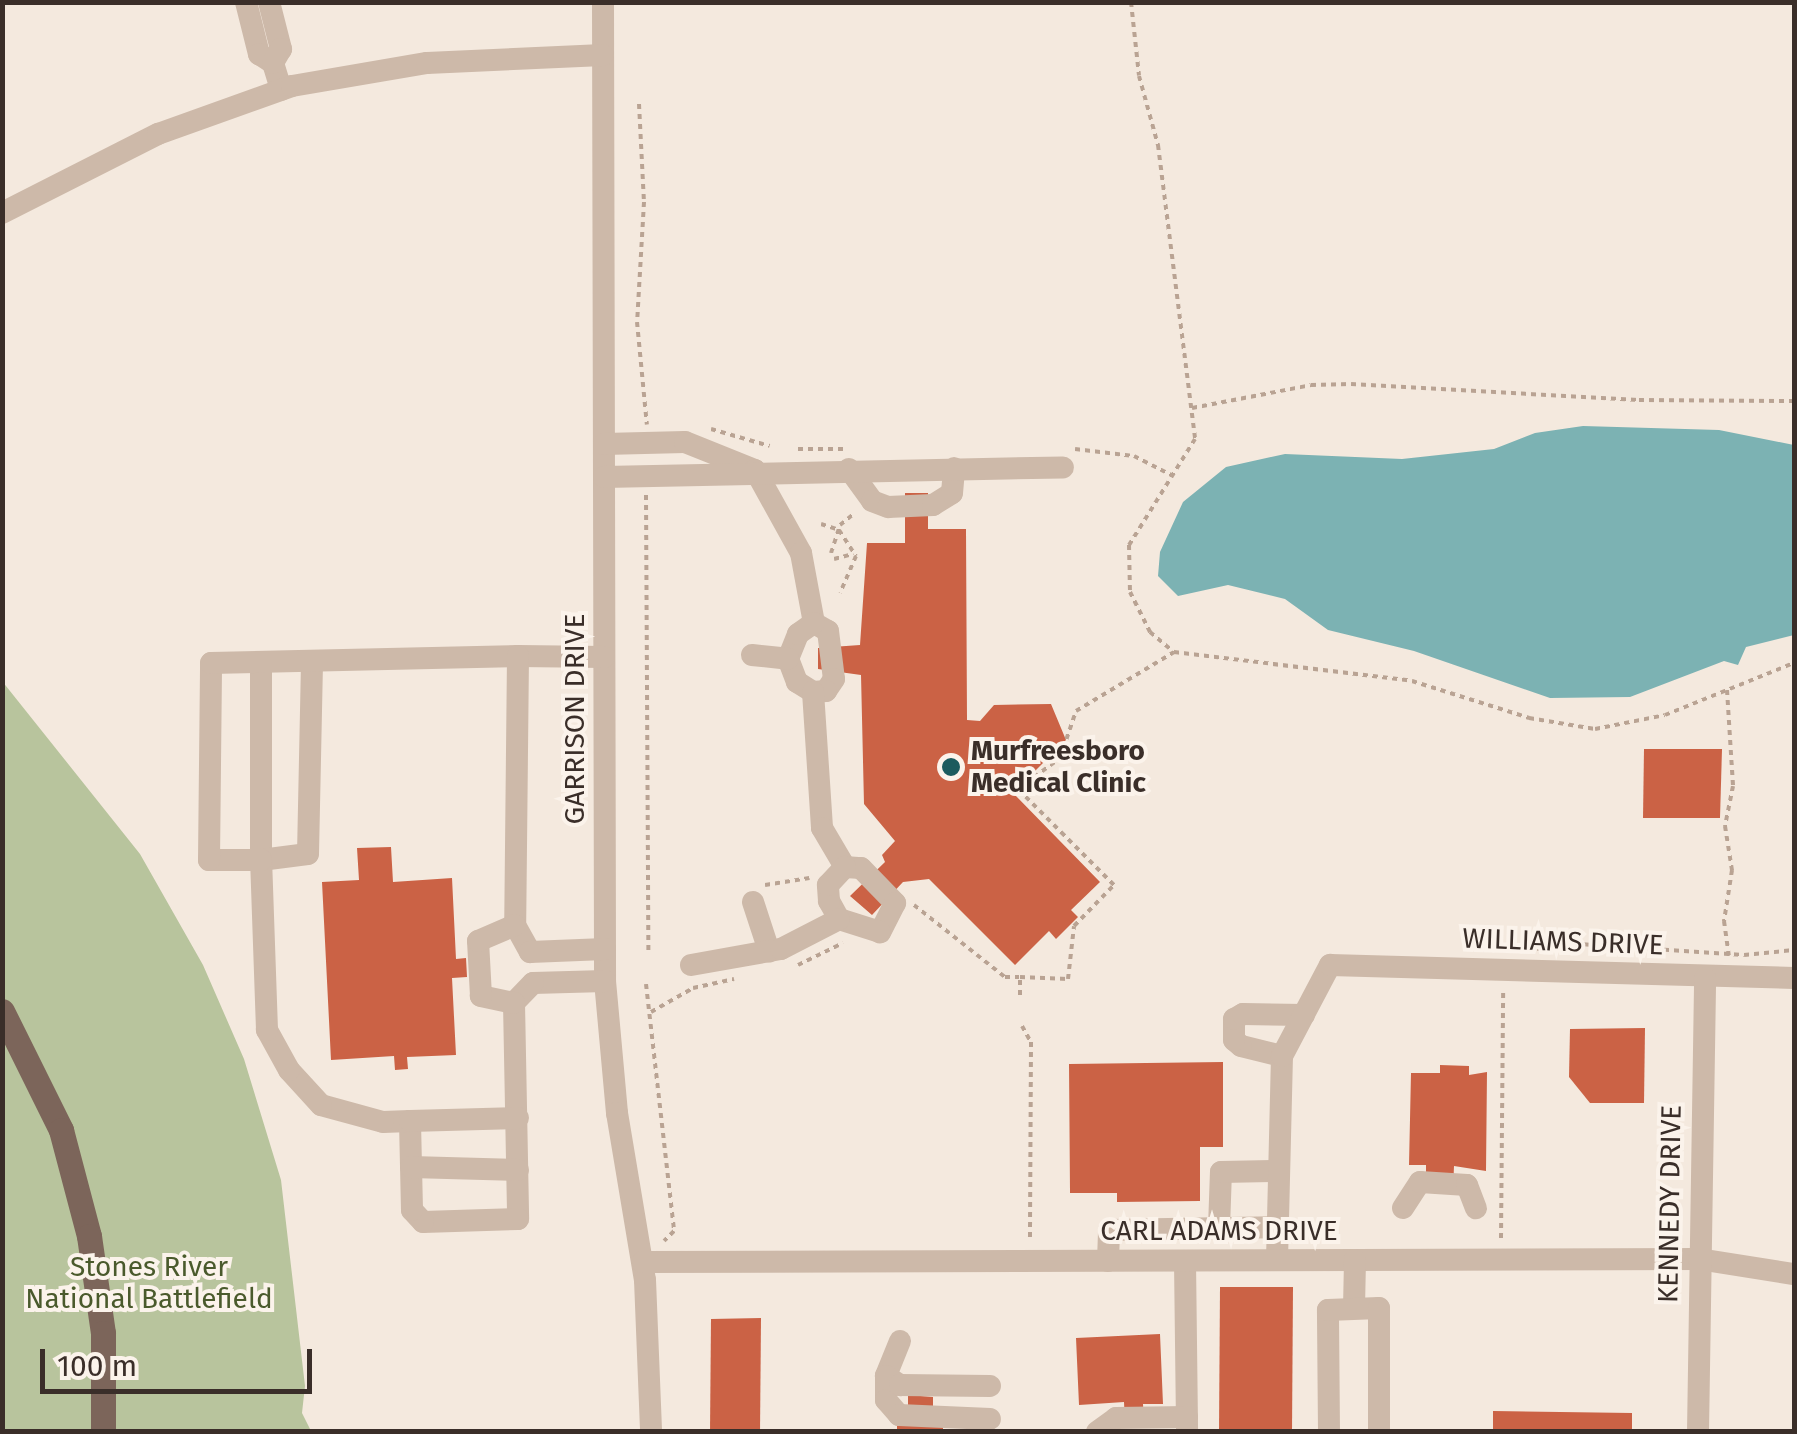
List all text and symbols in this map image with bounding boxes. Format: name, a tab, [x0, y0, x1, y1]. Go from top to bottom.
street label: GARRISON DRIVE	[558, 614, 592, 824]
place label: Murfreesboro Medical Clinic	[971, 734, 1146, 800]
marker: Murfreesboro Medical Clinic	[940, 756, 962, 778]
street label: WILLIAMS DRIVE	[1462, 922, 1664, 962]
street label: KENNEDY DRIVE	[1651, 1104, 1689, 1304]
street label: CARL ADAMS DRIVE	[1100, 1214, 1338, 1248]
park label: Stones River National Battlefield	[25, 1250, 273, 1316]
scale bar	[45, 1329, 318, 1391]
text: 100 m	[57, 1348, 137, 1384]

